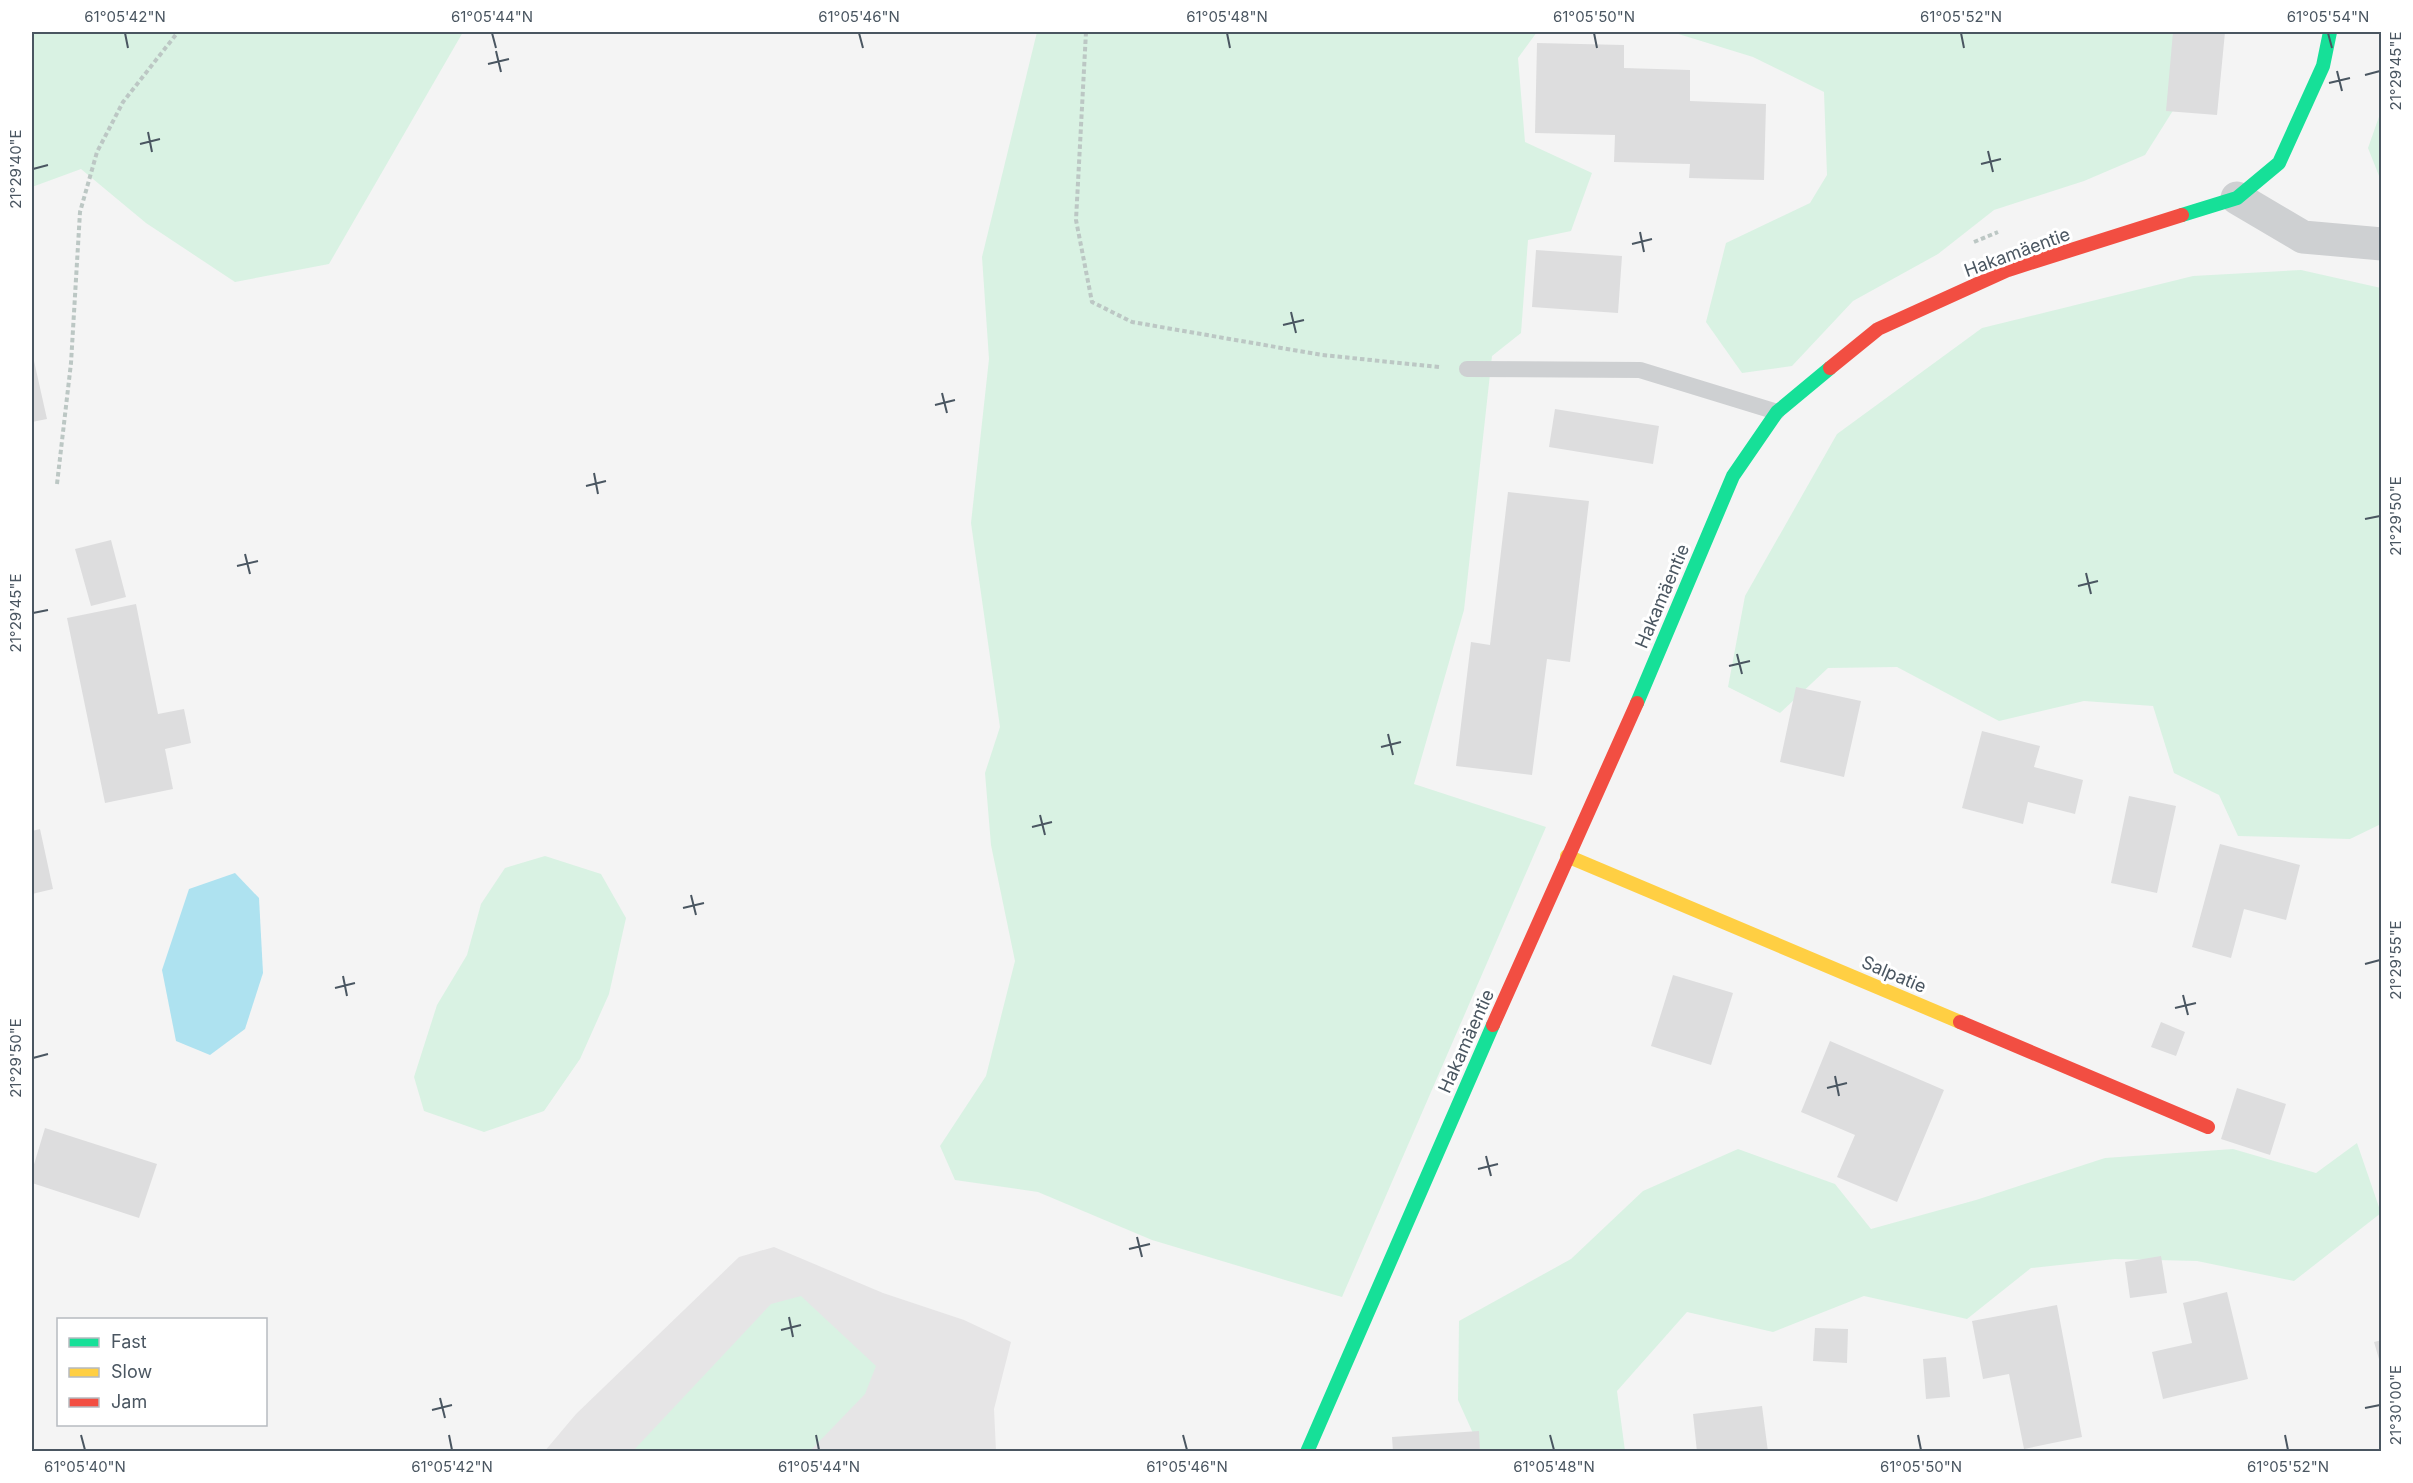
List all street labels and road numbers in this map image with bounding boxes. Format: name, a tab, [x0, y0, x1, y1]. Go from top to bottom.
street label: Hakamäentie	[1961, 223, 2073, 281]
street label: Hakamäentie	[1631, 541, 1693, 651]
street label: Salpatie	[1859, 951, 1929, 997]
street label: Hakamäentie	[1434, 986, 1498, 1096]

